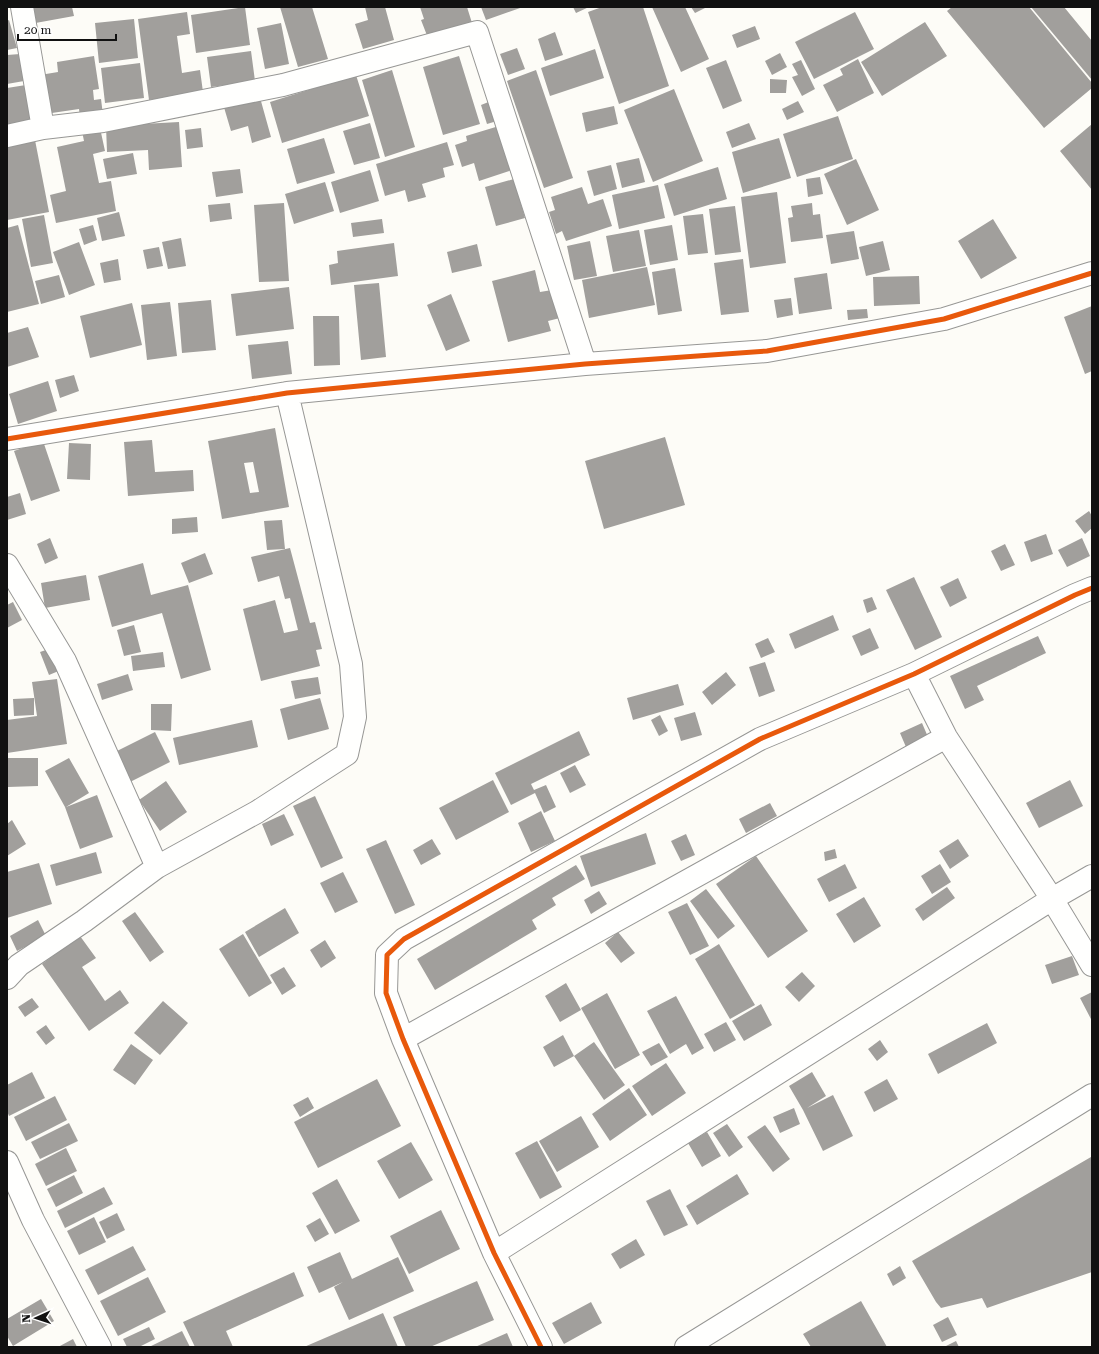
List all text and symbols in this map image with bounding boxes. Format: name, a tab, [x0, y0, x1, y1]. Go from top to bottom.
scale bar	[18, 16, 116, 42]
text: 20 m	[24, 23, 51, 37]
north arrow	[16, 1298, 56, 1338]
text: N	[20, 1313, 33, 1323]

